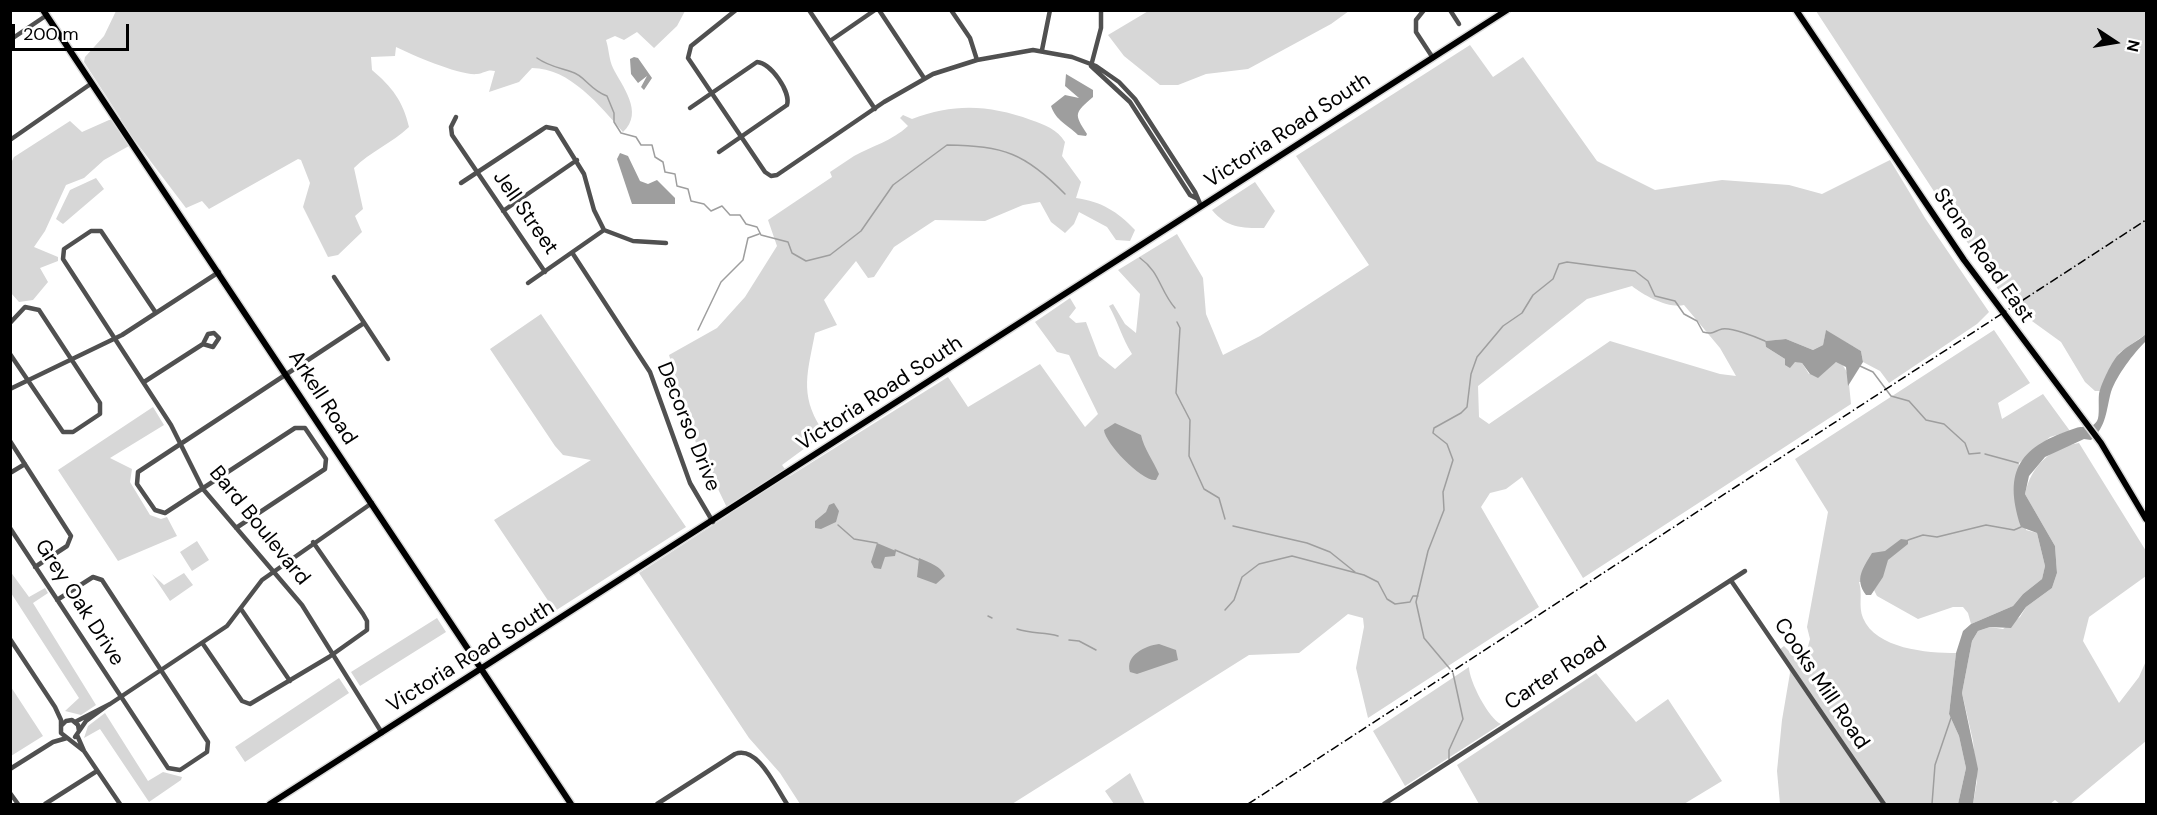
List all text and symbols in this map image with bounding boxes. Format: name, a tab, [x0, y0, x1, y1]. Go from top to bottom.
scale bar	[15, 12, 132, 50]
north arrow	[2085, 12, 2145, 72]
text: 200 m	[23, 22, 79, 46]
text: N	[2122, 38, 2145, 54]
street label: Victoria Road South	[1200, 68, 1376, 194]
street label: Jell Street	[487, 166, 563, 260]
street label: Stone Road East	[1927, 184, 2039, 328]
street label: Victoria Road South	[792, 331, 968, 457]
street label: Arkell Road	[282, 346, 362, 450]
street label: Decorso Drive	[651, 359, 725, 495]
street label: Bard Boulevard	[203, 461, 315, 591]
street label: Grey Oak Drive	[29, 535, 129, 671]
street label: Victoria Road South	[383, 595, 559, 719]
street label: Cooks Mill Road	[1768, 614, 1874, 754]
street label: Carter Road	[1500, 632, 1612, 716]

